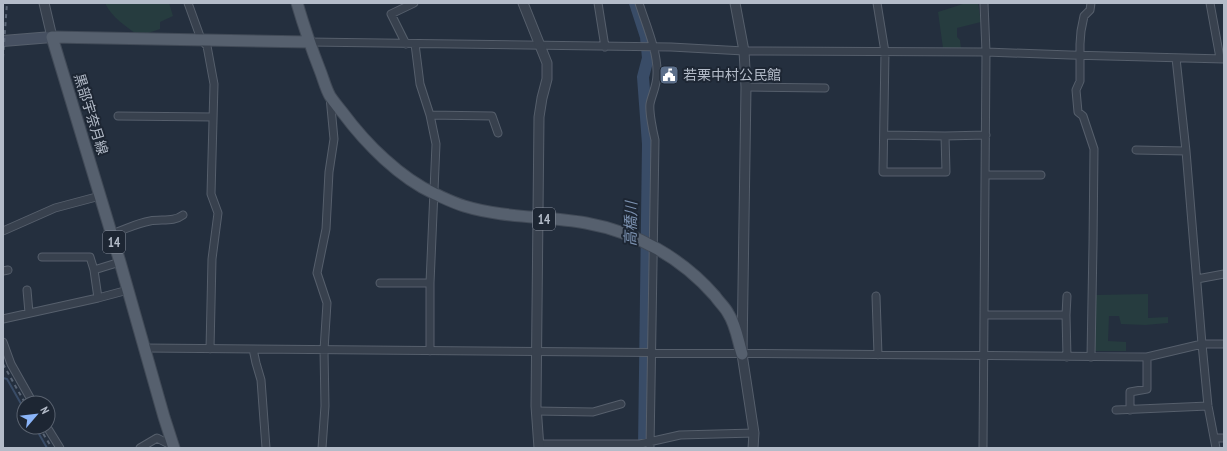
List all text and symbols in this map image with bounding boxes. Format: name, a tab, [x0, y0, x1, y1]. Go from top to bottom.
public building icon: 若栗中村公民館	[658, 64, 680, 86]
place label: 若栗中村公民館	[683, 66, 781, 84]
street label: 黒部宇奈月線	[70, 71, 112, 157]
water label: 高橋川	[621, 199, 640, 247]
road number: 14	[533, 208, 555, 230]
road number: 14	[103, 231, 125, 253]
north arrow	[16, 395, 56, 435]
text: N	[37, 404, 52, 416]

